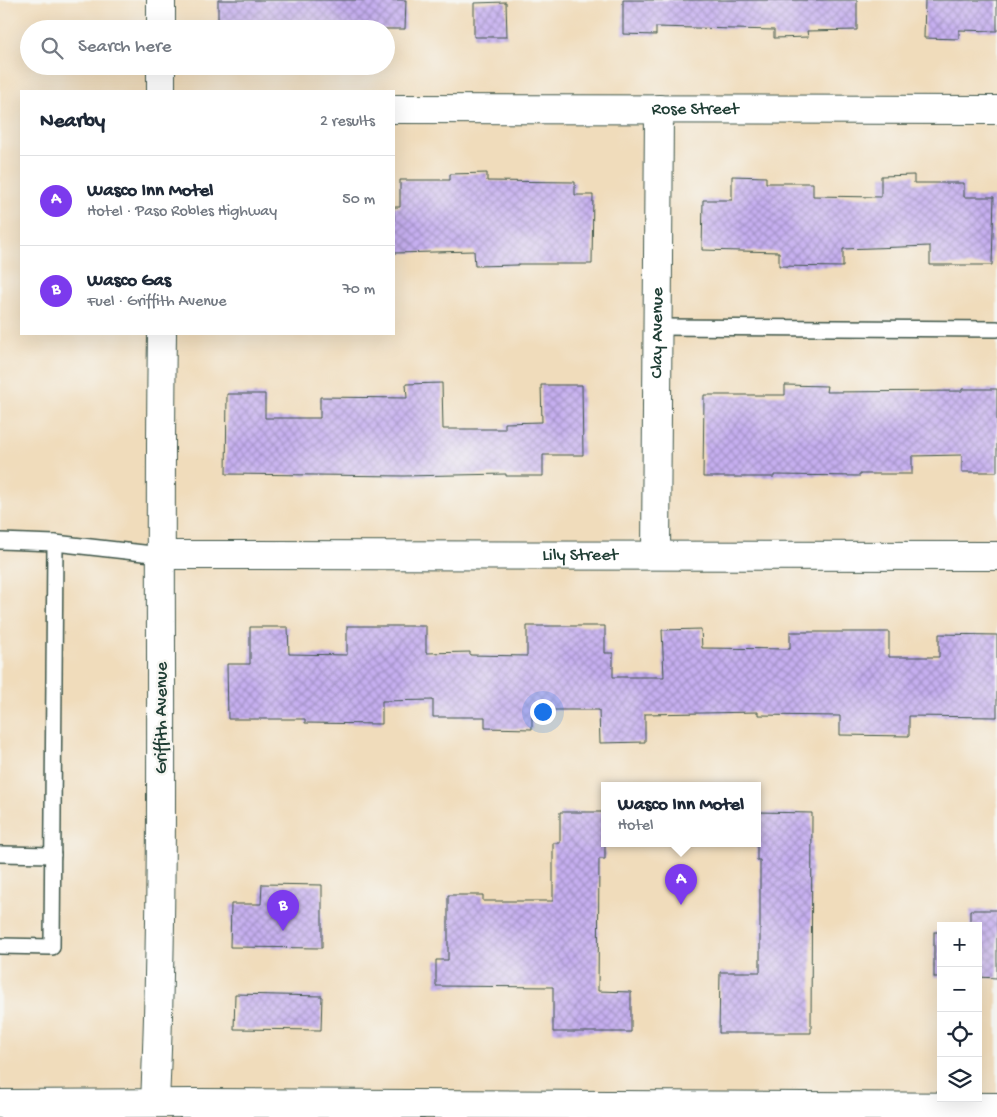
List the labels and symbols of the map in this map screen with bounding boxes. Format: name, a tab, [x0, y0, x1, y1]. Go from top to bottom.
street label: Rose Street	[651, 99, 740, 120]
street label: Clay Avenue	[647, 287, 668, 379]
street label: Lily Street	[542, 545, 619, 566]
street label: Griffith Avenue	[152, 661, 173, 774]
your location	[530, 699, 556, 725]
pin: A	[665, 864, 697, 905]
pin: B	[267, 890, 299, 931]

